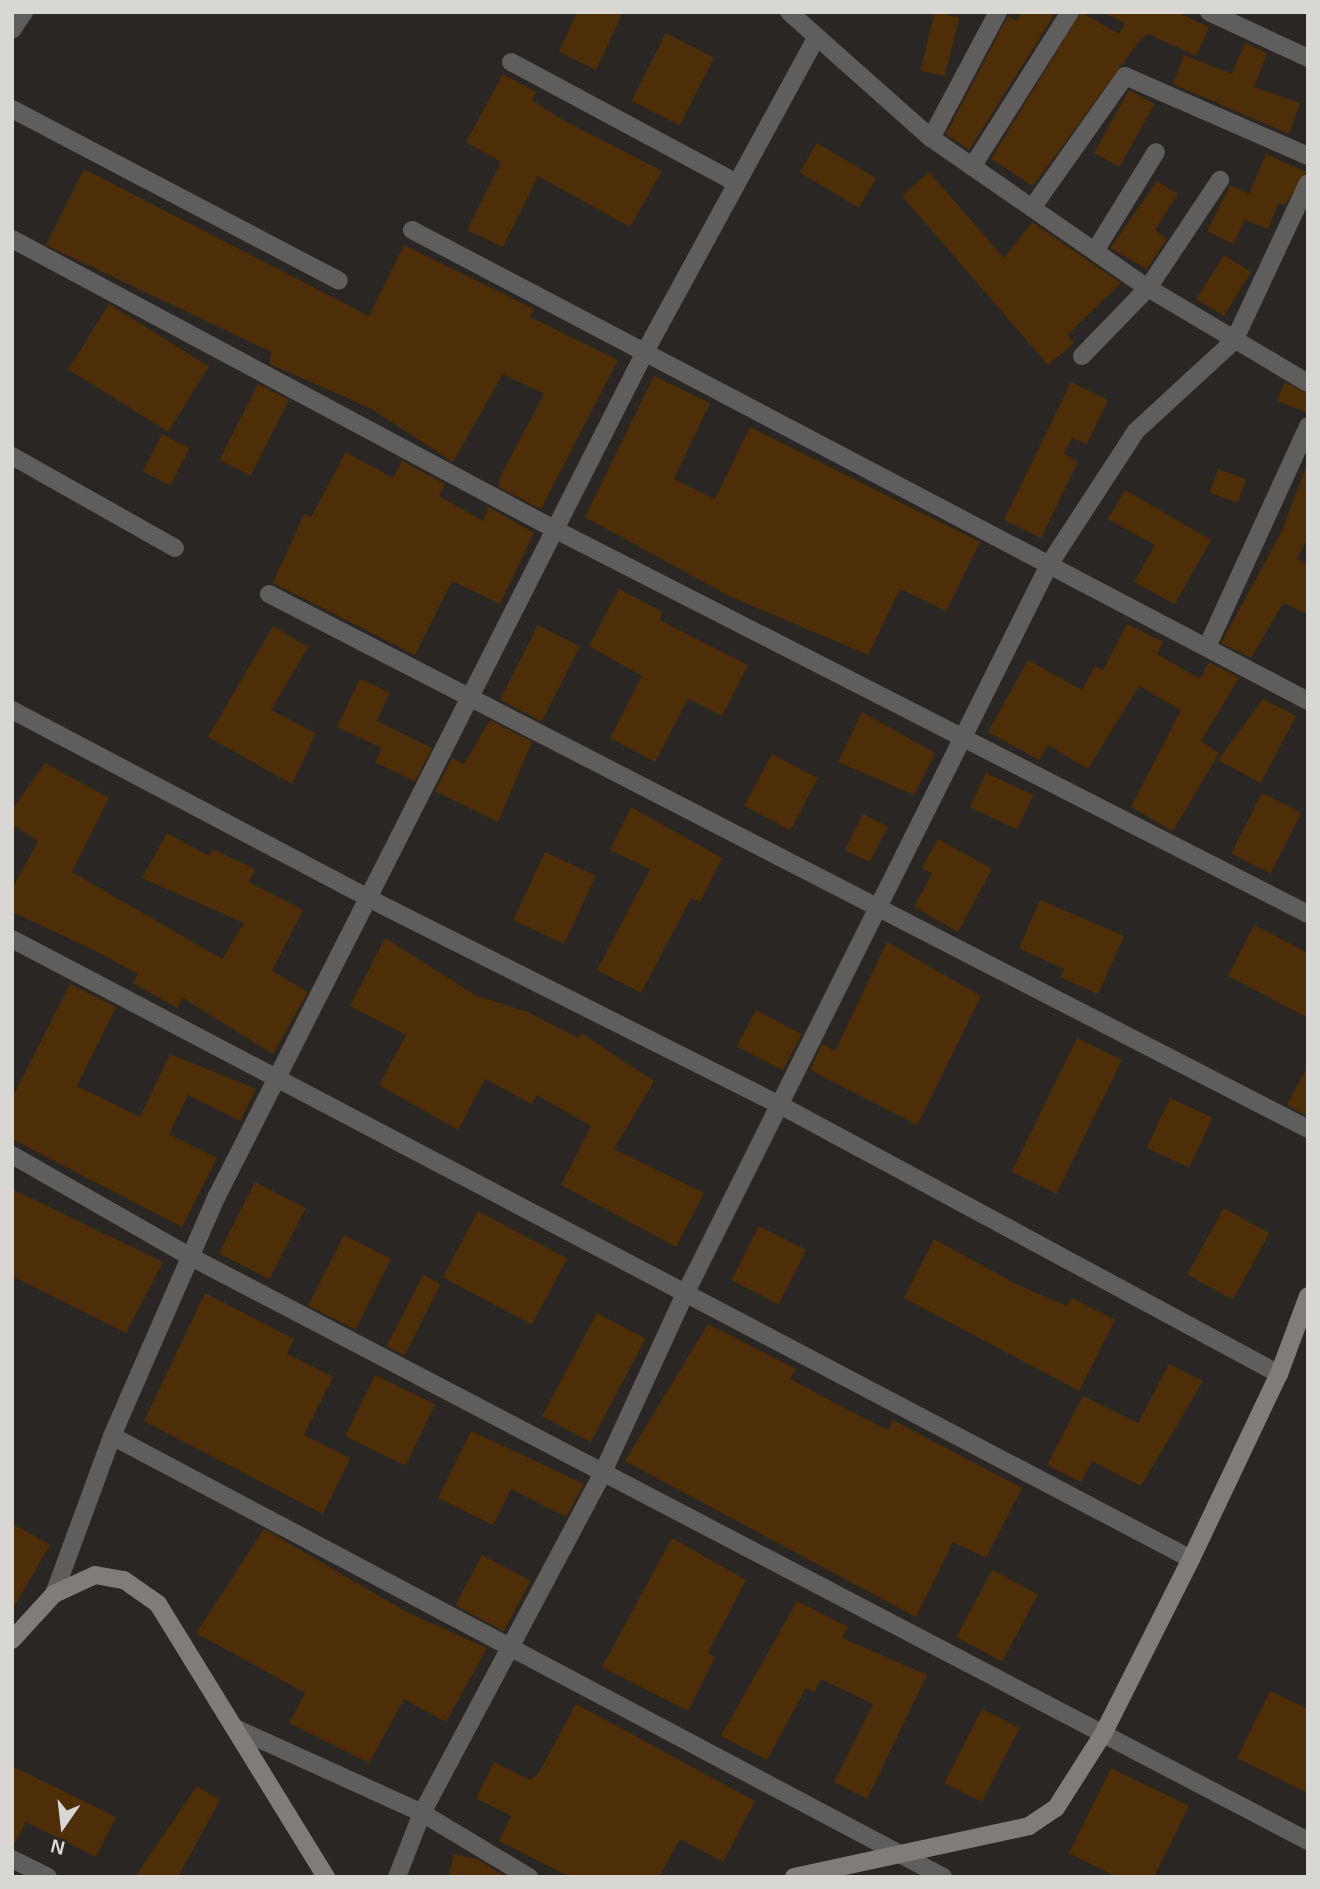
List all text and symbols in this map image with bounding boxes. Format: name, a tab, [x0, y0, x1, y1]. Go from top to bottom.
north arrow	[28, 1791, 98, 1861]
text: N	[49, 1835, 67, 1859]

